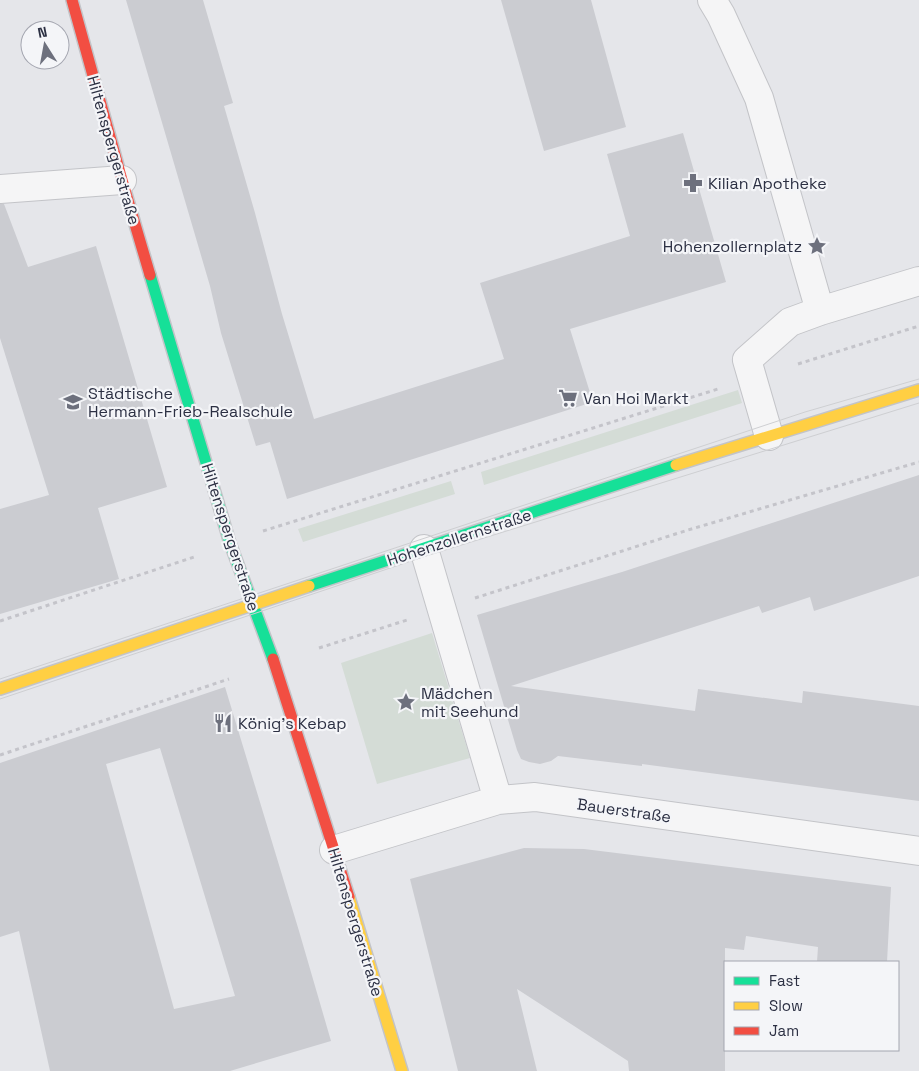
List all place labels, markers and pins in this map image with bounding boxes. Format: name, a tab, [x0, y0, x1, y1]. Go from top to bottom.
pharmacy icon: Kilian Apotheke	[682, 172, 704, 194]
place label: Kilian Apotheke	[708, 173, 827, 194]
place icon: Hohenzollernplatz	[806, 235, 828, 257]
place label: Hohenzollernplatz	[663, 236, 802, 257]
place label: Städtische Hermann-Frieb-Realschule	[88, 383, 293, 422]
supermarket icon: Van Hoi Markt	[557, 387, 579, 409]
place label: Van Hoi Markt	[583, 388, 689, 409]
school or university icon: Städtische Hermann-Frieb-Realschule	[62, 391, 84, 413]
place label: Mädchen mit Seehund	[421, 683, 518, 722]
place icon: Mädchen mit Seehund	[395, 691, 417, 713]
restaurant icon: König’s Kebap	[212, 712, 234, 734]
place label: König’s Kebap	[238, 713, 347, 734]

